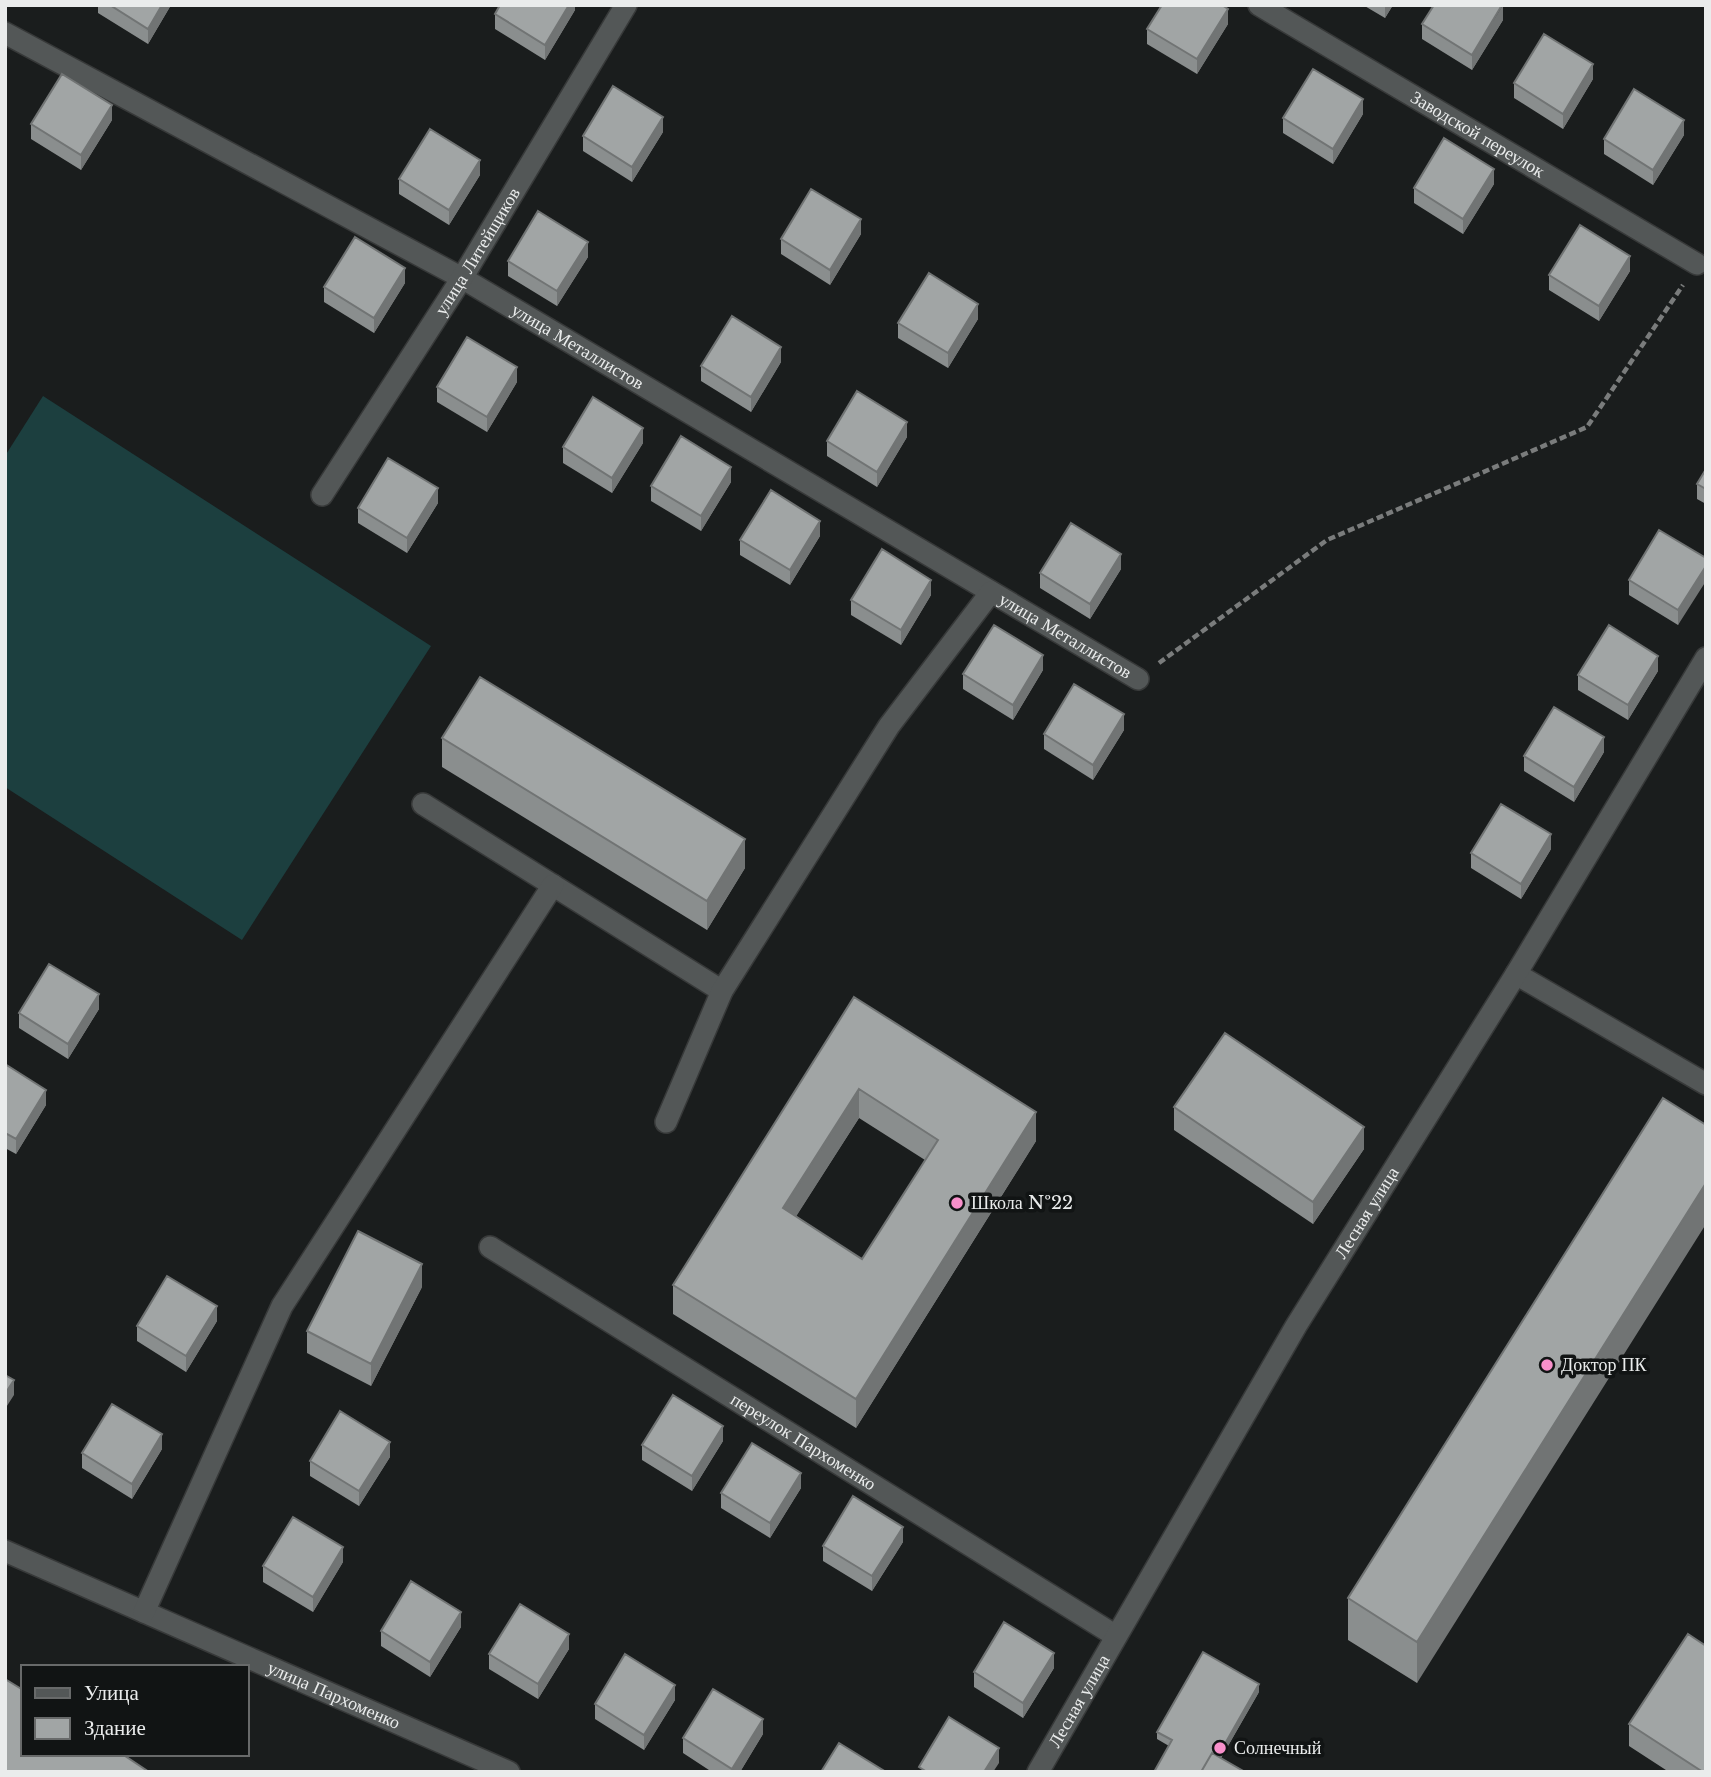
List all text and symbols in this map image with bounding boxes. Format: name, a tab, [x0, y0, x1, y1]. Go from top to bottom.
street label: Заводской переулок	[1407, 86, 1549, 183]
street label: улица Литейщиков	[430, 183, 525, 319]
street label: улица Металлистов	[507, 299, 648, 394]
street label: улица Металлистов	[995, 588, 1136, 684]
street label: Лесная улица	[1330, 1163, 1404, 1263]
place label: Школа №22	[971, 1192, 1073, 1214]
marker: Школа №22	[949, 1195, 965, 1211]
place label: Доктор ПК	[1561, 1354, 1648, 1376]
marker: Доктор ПК	[1539, 1357, 1555, 1373]
street label: переулок Пархоменко	[727, 1388, 880, 1495]
street label: Лесная улица	[1043, 1650, 1115, 1752]
street label: улица Пархоменко	[264, 1656, 403, 1734]
legend	[21, 1665, 248, 1756]
text: Улица	[84, 1680, 139, 1706]
text: Здание	[84, 1715, 146, 1741]
place label: Солнечный	[1234, 1737, 1322, 1759]
marker: Солнечный	[1212, 1740, 1228, 1756]

